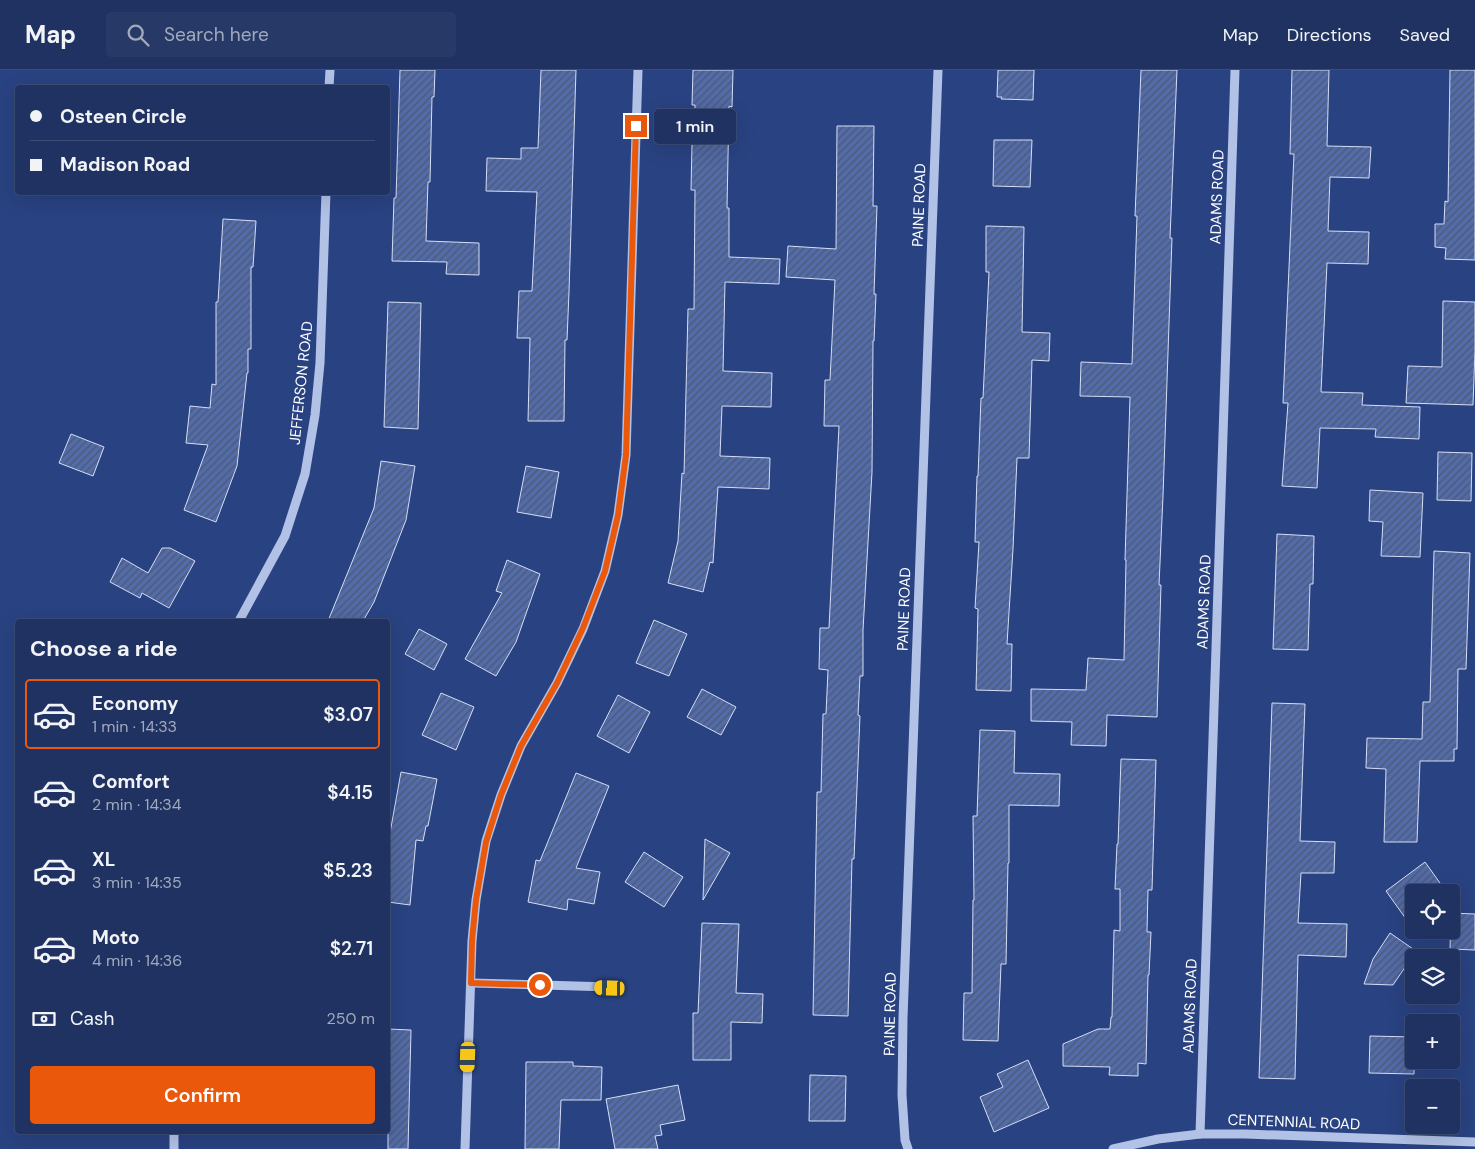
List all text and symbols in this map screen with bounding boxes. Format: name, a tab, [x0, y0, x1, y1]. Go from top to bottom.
search box	[106, 12, 456, 57]
text: Map	[25, 19, 76, 50]
icon: search	[124, 21, 152, 49]
text: Search here	[164, 22, 269, 47]
text: Map	[1223, 23, 1259, 47]
text: Directions	[1287, 23, 1372, 47]
text: Saved	[1400, 23, 1450, 47]
text: Osteen Circle	[60, 104, 187, 129]
callout: 1 min	[654, 108, 736, 144]
route end	[625, 115, 647, 137]
text: 1 min	[676, 116, 714, 137]
street label: ADAMS ROAD	[1205, 149, 1229, 245]
text: Madison Road	[60, 152, 190, 177]
street label: PAINE ROAD	[908, 163, 930, 247]
street label: JEFFERSON ROAD	[285, 320, 317, 446]
street label: ADAMS ROAD	[1192, 554, 1216, 650]
street label: PAINE ROAD	[893, 567, 915, 651]
text: Choose a ride	[30, 634, 178, 663]
text: Economy	[92, 691, 179, 716]
icon: car	[32, 692, 77, 737]
text: $3.07	[323, 702, 373, 727]
text: 1 min · 14:33	[92, 716, 177, 737]
text: Comfort	[92, 769, 170, 794]
icon: car	[32, 770, 77, 815]
text: $4.15	[327, 780, 373, 805]
text: 2 min · 14:34	[92, 794, 182, 815]
text: XL	[92, 847, 115, 872]
icon: car	[32, 848, 77, 893]
text: $5.23	[323, 858, 373, 883]
text: 3 min · 14:35	[92, 872, 182, 893]
map controls	[1405, 884, 1460, 1134]
button: locate	[1405, 884, 1460, 939]
text: Moto	[92, 925, 140, 950]
icon: car	[32, 926, 77, 971]
text: $2.71	[330, 936, 373, 961]
button: layers	[1405, 949, 1460, 1004]
text: 4 min · 14:36	[92, 950, 182, 971]
street label: ADAMS ROAD	[1178, 958, 1202, 1054]
street label: PAINE ROAD	[879, 972, 901, 1056]
route start	[529, 974, 551, 996]
car	[594, 980, 625, 996]
icon: cash	[30, 1005, 58, 1033]
text: Cash	[70, 1006, 114, 1031]
text: 250 m	[327, 1008, 375, 1029]
button: +	[1405, 1014, 1460, 1069]
car	[459, 1042, 476, 1072]
button: Confirm	[30, 1066, 375, 1124]
button: −	[1405, 1079, 1460, 1134]
street label: CENTENNIAL ROAD	[1227, 1110, 1361, 1134]

